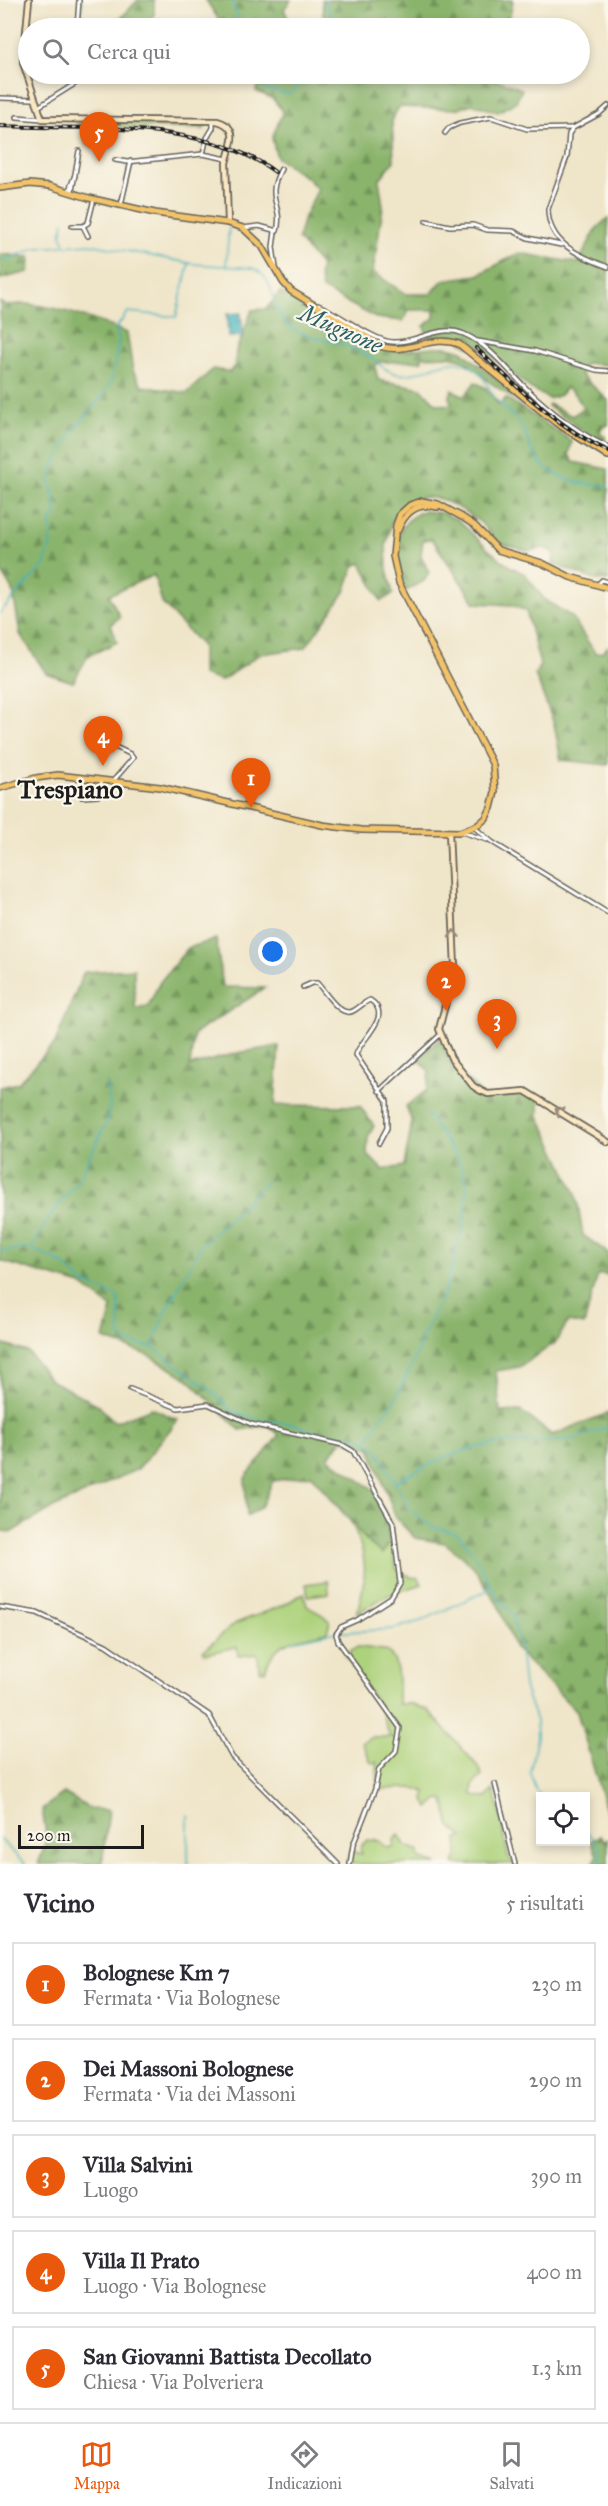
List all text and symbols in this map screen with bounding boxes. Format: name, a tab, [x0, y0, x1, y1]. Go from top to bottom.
search box	[18, 18, 590, 84]
icon: search	[39, 35, 72, 68]
text: Cerca qui	[87, 38, 171, 65]
pin: 5	[80, 112, 118, 162]
water label: Mugnone	[293, 297, 388, 361]
pin: 4	[84, 716, 122, 766]
pin: 1	[232, 758, 270, 808]
district label: Trespiano	[16, 773, 123, 805]
one-way arrow	[447, 929, 460, 938]
your location	[258, 937, 287, 966]
pin: 2	[426, 962, 466, 1011]
pin: 3	[478, 1000, 516, 1049]
one-way arrow	[554, 1107, 565, 1118]
map controls	[536, 1792, 590, 1846]
button: locate	[536, 1792, 590, 1846]
scale bar	[18, 1822, 144, 1850]
text: 200 m	[27, 1826, 70, 1845]
text: Vicino	[24, 1887, 95, 1919]
text: 5 risultati	[506, 1891, 584, 1915]
text: Bolognese Km 7	[83, 1959, 230, 1986]
text: 1	[42, 1972, 49, 1996]
text: 230 m	[531, 1972, 582, 1996]
text: Fermata · Via Bolognese	[83, 1986, 280, 2010]
text: Dei Massoni Bolognese	[83, 2055, 294, 2082]
text: 2	[41, 2068, 50, 2092]
text: 290 m	[529, 2068, 582, 2092]
text: Fermata · Via dei Massoni	[83, 2082, 296, 2106]
text: Villa Salvini	[83, 2151, 193, 2178]
text: 3	[42, 2164, 50, 2188]
text: 390 m	[531, 2164, 582, 2188]
text: Luogo	[83, 2178, 138, 2202]
text: Villa Il Prato	[83, 2247, 199, 2274]
text: 4	[40, 2260, 51, 2284]
text: 400 m	[526, 2260, 582, 2284]
text: Luogo · Via Bolognese	[83, 2274, 266, 2298]
text: San Giovanni Battista Decollato	[83, 2343, 372, 2370]
text: 5	[41, 2356, 50, 2380]
text: 1.3 km	[532, 2356, 582, 2380]
text: Chiesa · Via Polveriera	[83, 2370, 264, 2394]
tab: Mappa	[74, 2438, 120, 2493]
tab: Indicazioni	[268, 2438, 342, 2493]
tab: Salvati	[490, 2438, 534, 2493]

